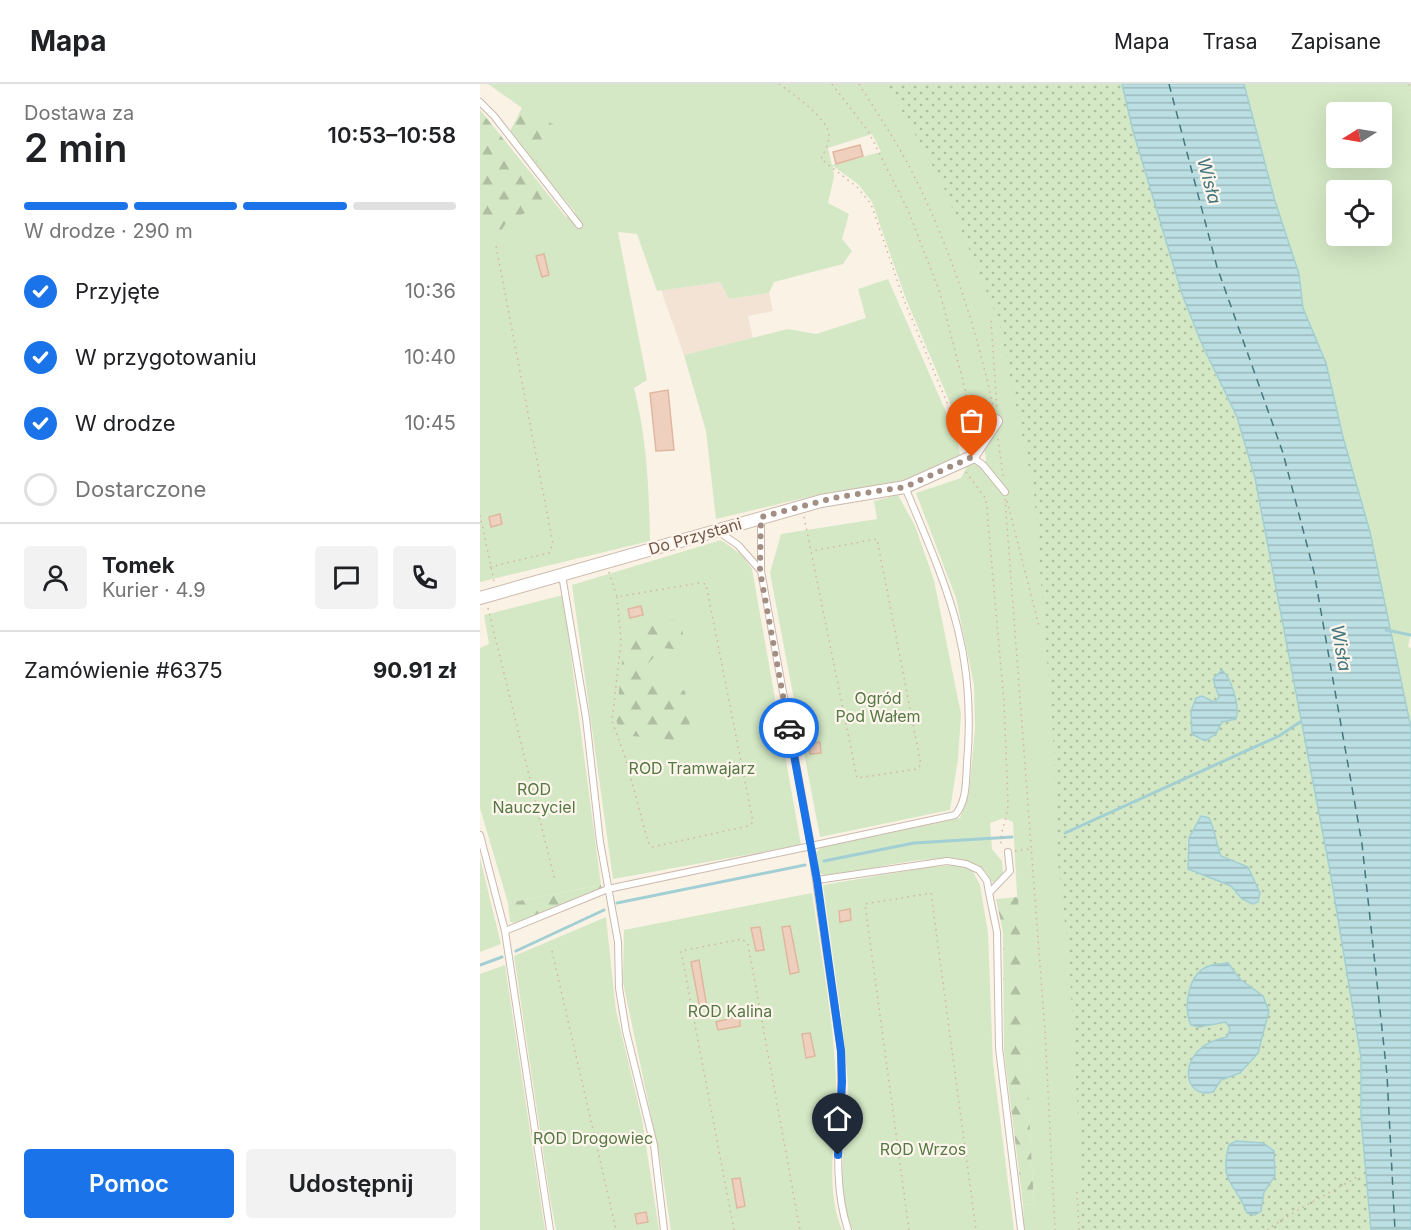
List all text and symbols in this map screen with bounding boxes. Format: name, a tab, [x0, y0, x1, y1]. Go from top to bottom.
text: Mapa	[30, 24, 107, 58]
text: Mapa	[1114, 29, 1170, 54]
text: Trasa	[1203, 29, 1258, 54]
text: Zapisane	[1291, 29, 1381, 54]
text: Dostawa za	[24, 101, 134, 125]
north arrow	[1326, 102, 1392, 168]
map controls	[1326, 102, 1392, 246]
text: 10:53–10:58	[328, 122, 456, 148]
text: 2 min	[24, 124, 127, 171]
water label: Wisła	[1193, 155, 1226, 206]
button: locate	[1326, 180, 1392, 246]
text: W drodze · 290 m	[24, 219, 193, 243]
icon: check	[24, 275, 57, 308]
text: Przyjęte	[75, 278, 160, 304]
text: 10:36	[405, 279, 456, 303]
icon: check	[24, 341, 57, 374]
text: W przygotowaniu	[75, 344, 257, 370]
text: 10:40	[404, 345, 456, 369]
pin	[946, 395, 997, 457]
icon: bag	[955, 404, 988, 437]
icon: check	[24, 407, 57, 440]
text: W drodze	[75, 410, 176, 436]
text: 10:45	[404, 411, 456, 435]
text: Dostarczone	[75, 476, 206, 502]
street label: Do Przystani	[646, 513, 744, 559]
button: person	[24, 546, 87, 609]
button: chat	[315, 546, 378, 609]
button: phone	[393, 546, 456, 609]
text: Tomek	[102, 552, 174, 578]
text: Kurier · 4.9	[102, 578, 206, 602]
water label: Wisła	[1327, 623, 1356, 673]
text: Zamówienie #6375	[24, 657, 223, 683]
text: 90.91 zł	[373, 657, 456, 683]
park label: Ogród Pod Wałem	[835, 688, 921, 726]
courier	[759, 698, 819, 758]
icon: car	[773, 712, 806, 745]
park label: ROD Tramwajarz	[629, 758, 755, 778]
park label: ROD Nauczyciel	[492, 779, 576, 817]
park label: ROD Kalina	[688, 1001, 772, 1021]
pin	[812, 1093, 863, 1155]
icon: home	[821, 1102, 854, 1135]
park label: ROD Drogowiec	[533, 1128, 653, 1148]
park label: ROD Wrzos	[880, 1139, 966, 1159]
button: Pomoc	[24, 1149, 234, 1218]
button: Udostępnij	[246, 1149, 456, 1218]

